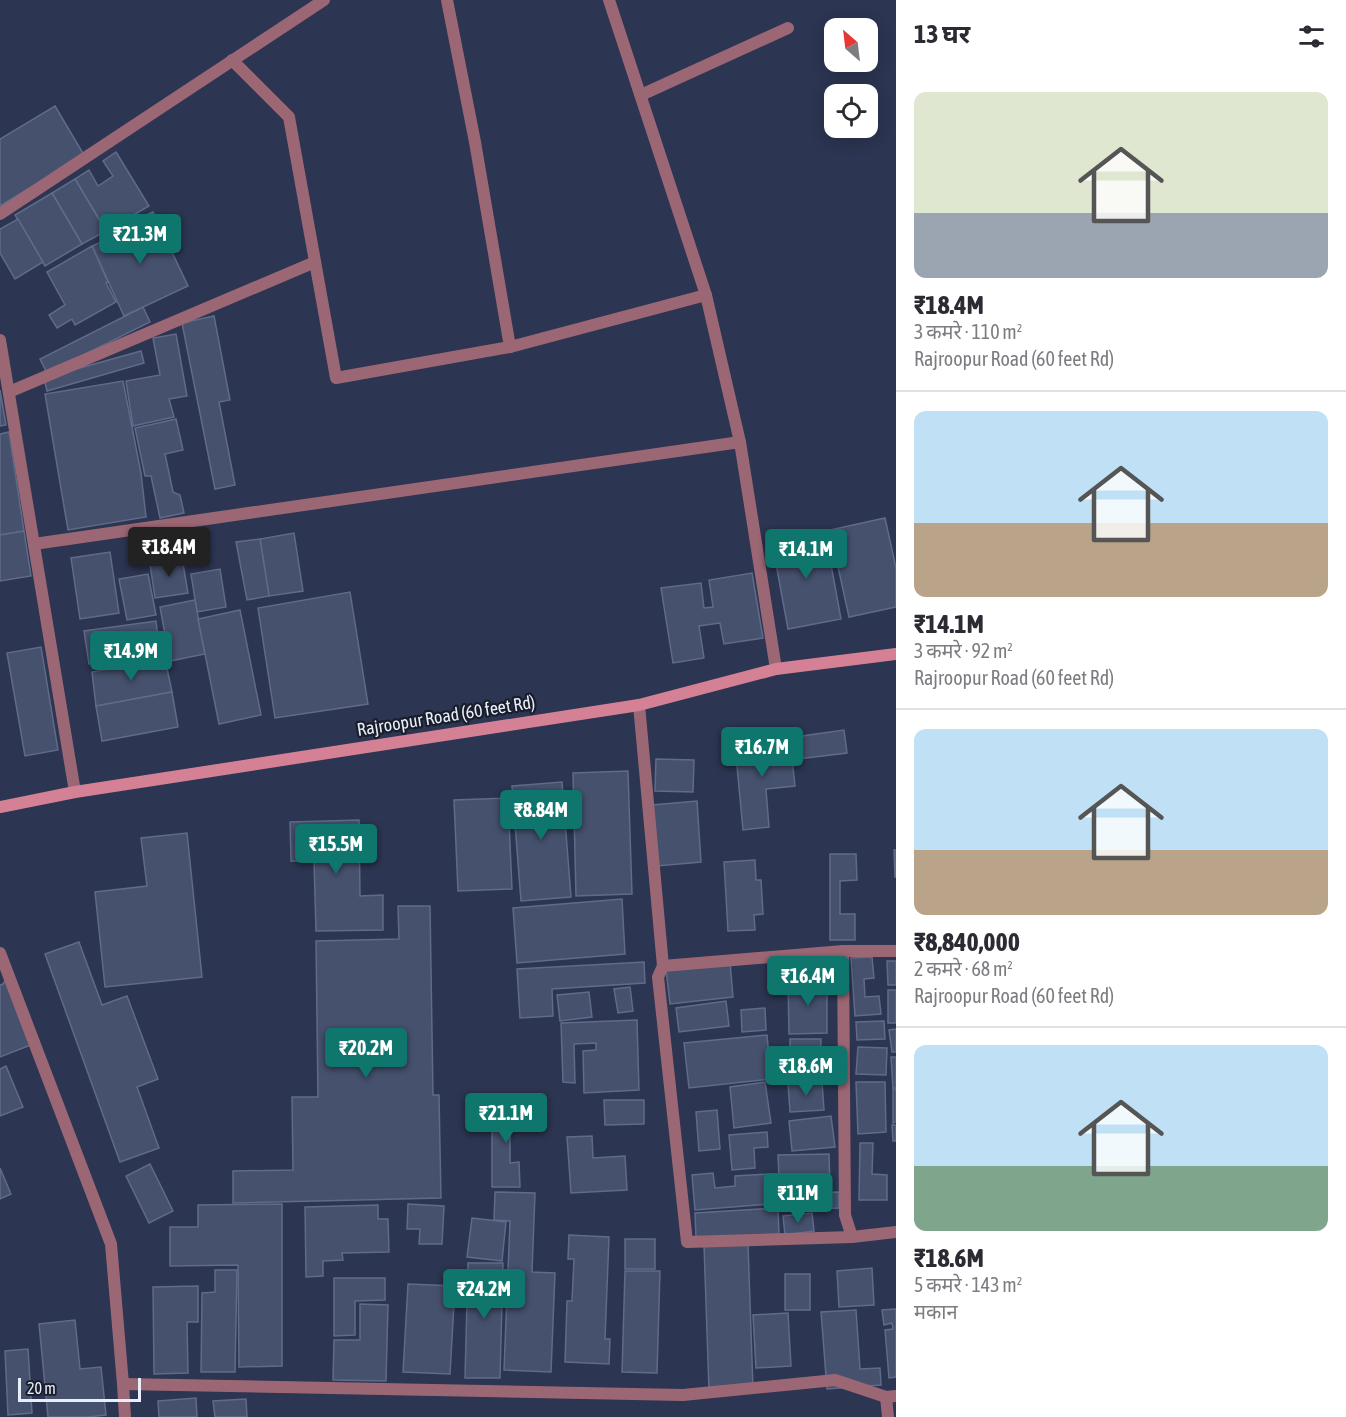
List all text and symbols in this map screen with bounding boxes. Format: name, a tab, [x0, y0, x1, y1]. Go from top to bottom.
north arrow	[824, 18, 878, 72]
map controls	[824, 18, 878, 138]
text: 13 घर	[914, 19, 970, 49]
icon: filters	[1295, 20, 1328, 53]
button: locate	[824, 84, 878, 138]
icon: home	[1067, 131, 1175, 239]
pin: ₹21.3M	[91, 214, 189, 265]
text: ₹21.3M	[113, 222, 167, 245]
text: ₹18.4M	[914, 290, 984, 320]
text: 3 कमरे · 110 m²	[914, 320, 1022, 343]
text: Rajroopur Road (60 feet Rd)	[914, 347, 1114, 370]
icon: home	[1067, 450, 1175, 558]
pin: ₹18.4M	[120, 527, 218, 578]
pin: ₹14.1M	[757, 529, 855, 580]
text: ₹18.4M	[142, 535, 196, 558]
text: ₹14.1M	[779, 537, 833, 560]
text: ₹14.1M	[914, 609, 984, 639]
pin: ₹14.9M	[82, 631, 180, 682]
text: ₹14.9M	[104, 639, 158, 662]
text: 3 कमरे · 92 m²	[914, 639, 1013, 662]
text: Rajroopur Road (60 feet Rd)	[914, 666, 1114, 689]
street label: Rajroopur Road (60 feet Rd)	[355, 691, 536, 740]
pin: ₹16.7M	[713, 727, 811, 778]
text: ₹16.7M	[735, 735, 789, 758]
icon: home	[1067, 768, 1175, 876]
pin: ₹8.84M	[492, 790, 590, 841]
text: ₹8.84M	[514, 798, 568, 821]
pin: ₹15.5M	[287, 824, 385, 875]
text: ₹15.5M	[309, 832, 363, 855]
text: ₹8,840,000	[914, 927, 1020, 957]
pin: ₹16.4M	[759, 956, 857, 1007]
text: 2 कमरे · 68 m²	[914, 957, 1013, 980]
text: ₹16.4M	[781, 964, 835, 987]
text: Rajroopur Road (60 feet Rd)	[914, 984, 1114, 1007]
pin: ₹20.2M	[317, 1028, 415, 1079]
text: ₹20.2M	[339, 1036, 393, 1059]
pin: ₹18.6M	[757, 1046, 855, 1097]
text: ₹18.6M	[779, 1054, 833, 1077]
icon: home	[1067, 1084, 1175, 1192]
pin: ₹21.1M	[457, 1093, 555, 1144]
text: ₹21.1M	[479, 1101, 533, 1124]
pin: ₹11M	[762, 1173, 834, 1224]
text: ₹11M	[778, 1181, 818, 1204]
text: ₹18.6M	[914, 1243, 984, 1273]
pin: ₹24.2M	[435, 1269, 533, 1320]
text: 5 कमरे · 143 m²	[914, 1273, 1022, 1296]
text: ₹24.2M	[457, 1277, 511, 1300]
text: मकान	[914, 1300, 958, 1323]
scale bar	[18, 1375, 141, 1402]
text: 20 m	[27, 1379, 56, 1397]

